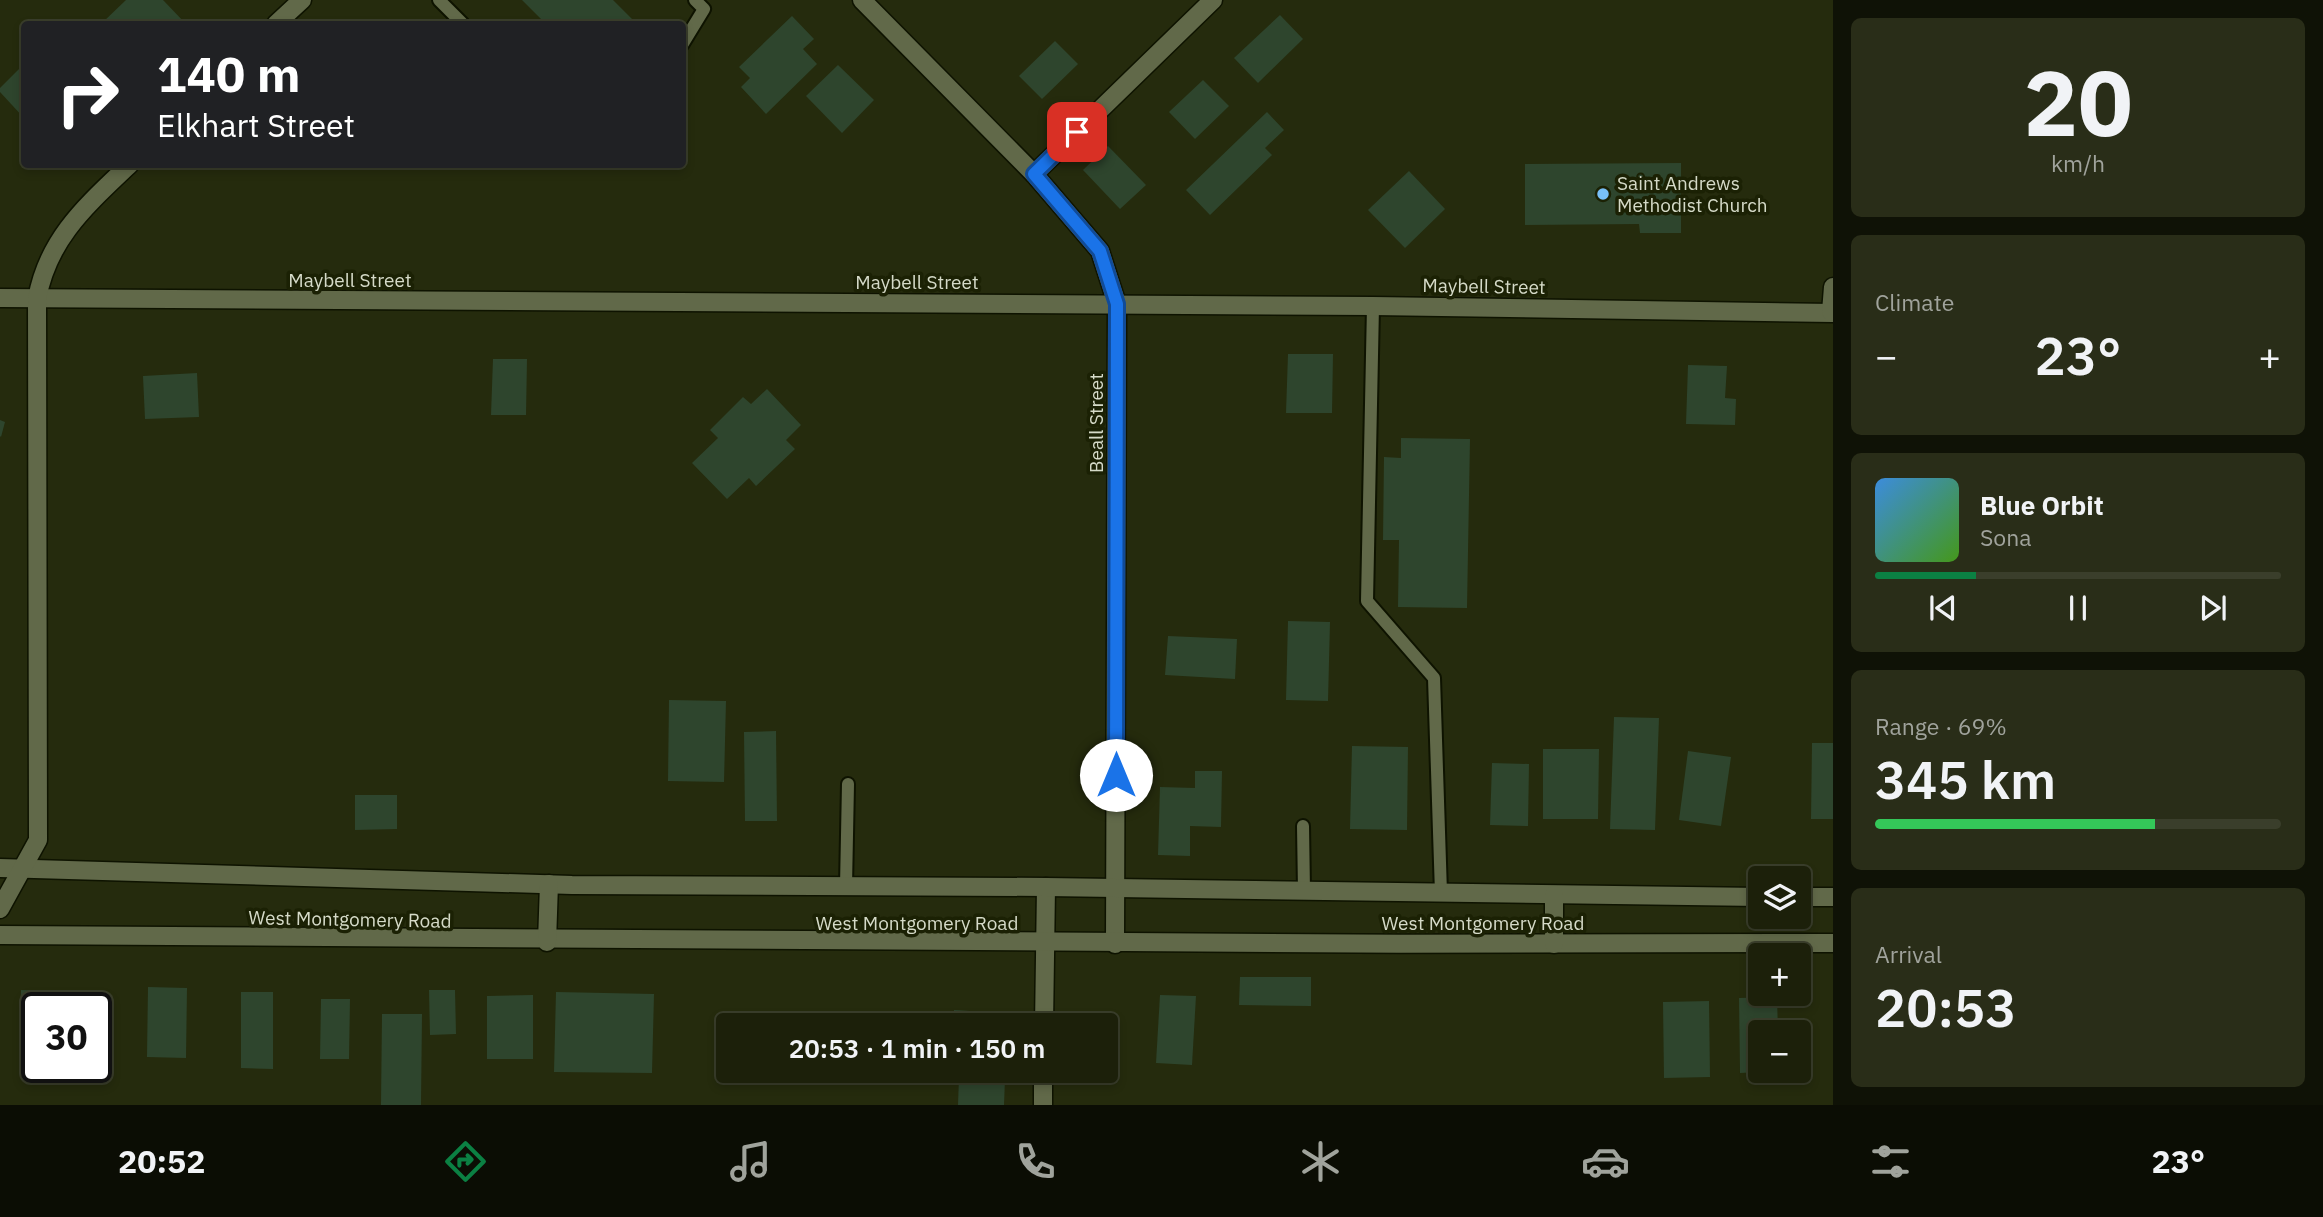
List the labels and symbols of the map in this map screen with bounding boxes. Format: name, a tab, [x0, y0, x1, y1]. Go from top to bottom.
pin	[1047, 102, 1107, 162]
place label: Saint Andrews Methodist Church	[1617, 171, 1768, 217]
marker: Saint Andrews Methodist Church	[1595, 186, 1611, 202]
street label: Maybell Street	[288, 268, 412, 292]
street label: Maybell Street	[855, 270, 979, 294]
street label: Maybell Street	[1422, 273, 1546, 299]
street label: Beall Street	[1084, 373, 1108, 473]
position arrow	[1079, 738, 1153, 812]
street label: West Montgomery Road	[248, 905, 452, 933]
street label: West Montgomery Road	[815, 911, 1019, 935]
street label: West Montgomery Road	[1381, 911, 1585, 935]
speed limit sign: 30	[21, 992, 112, 1083]

